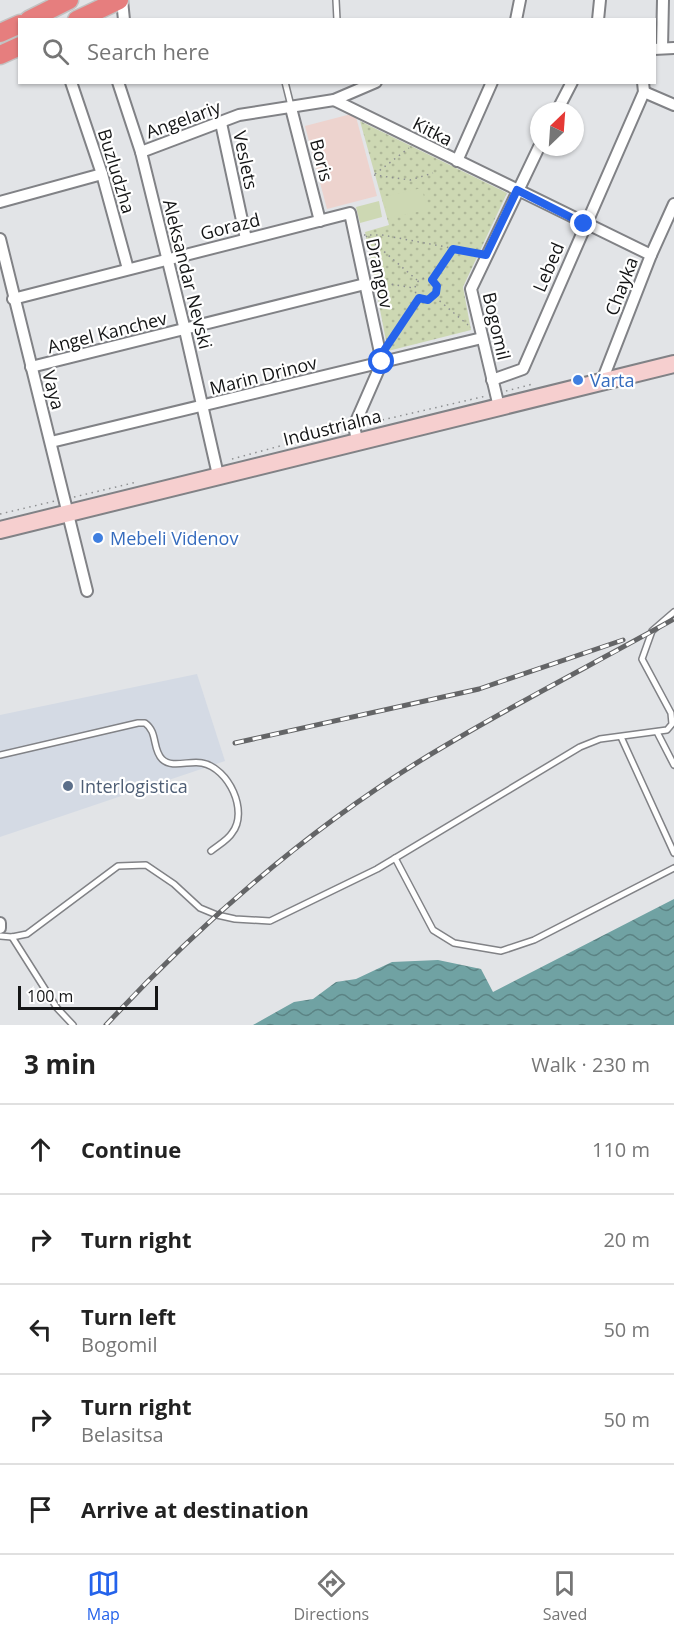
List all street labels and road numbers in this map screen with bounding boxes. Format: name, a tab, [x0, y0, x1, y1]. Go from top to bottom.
street label: Angelariy	[142, 94, 225, 144]
street label: Kitka	[409, 111, 457, 151]
street label: Buzludzha	[93, 126, 141, 216]
street label: Veslets	[228, 129, 264, 191]
street label: Boris	[305, 136, 339, 184]
street label: Aleksandar Nevski	[158, 197, 218, 351]
street label: Gorazd	[198, 207, 262, 245]
street label: Drangov	[361, 236, 399, 310]
street label: Lebed	[527, 239, 569, 295]
street label: Chayka	[599, 253, 643, 319]
street label: Bogomil	[478, 290, 516, 362]
street label: Angel Kanchev	[45, 306, 169, 358]
street label: Marin Drinov	[207, 350, 319, 400]
street label: Vaya	[37, 368, 71, 412]
street label: Industrialna	[280, 403, 384, 451]

